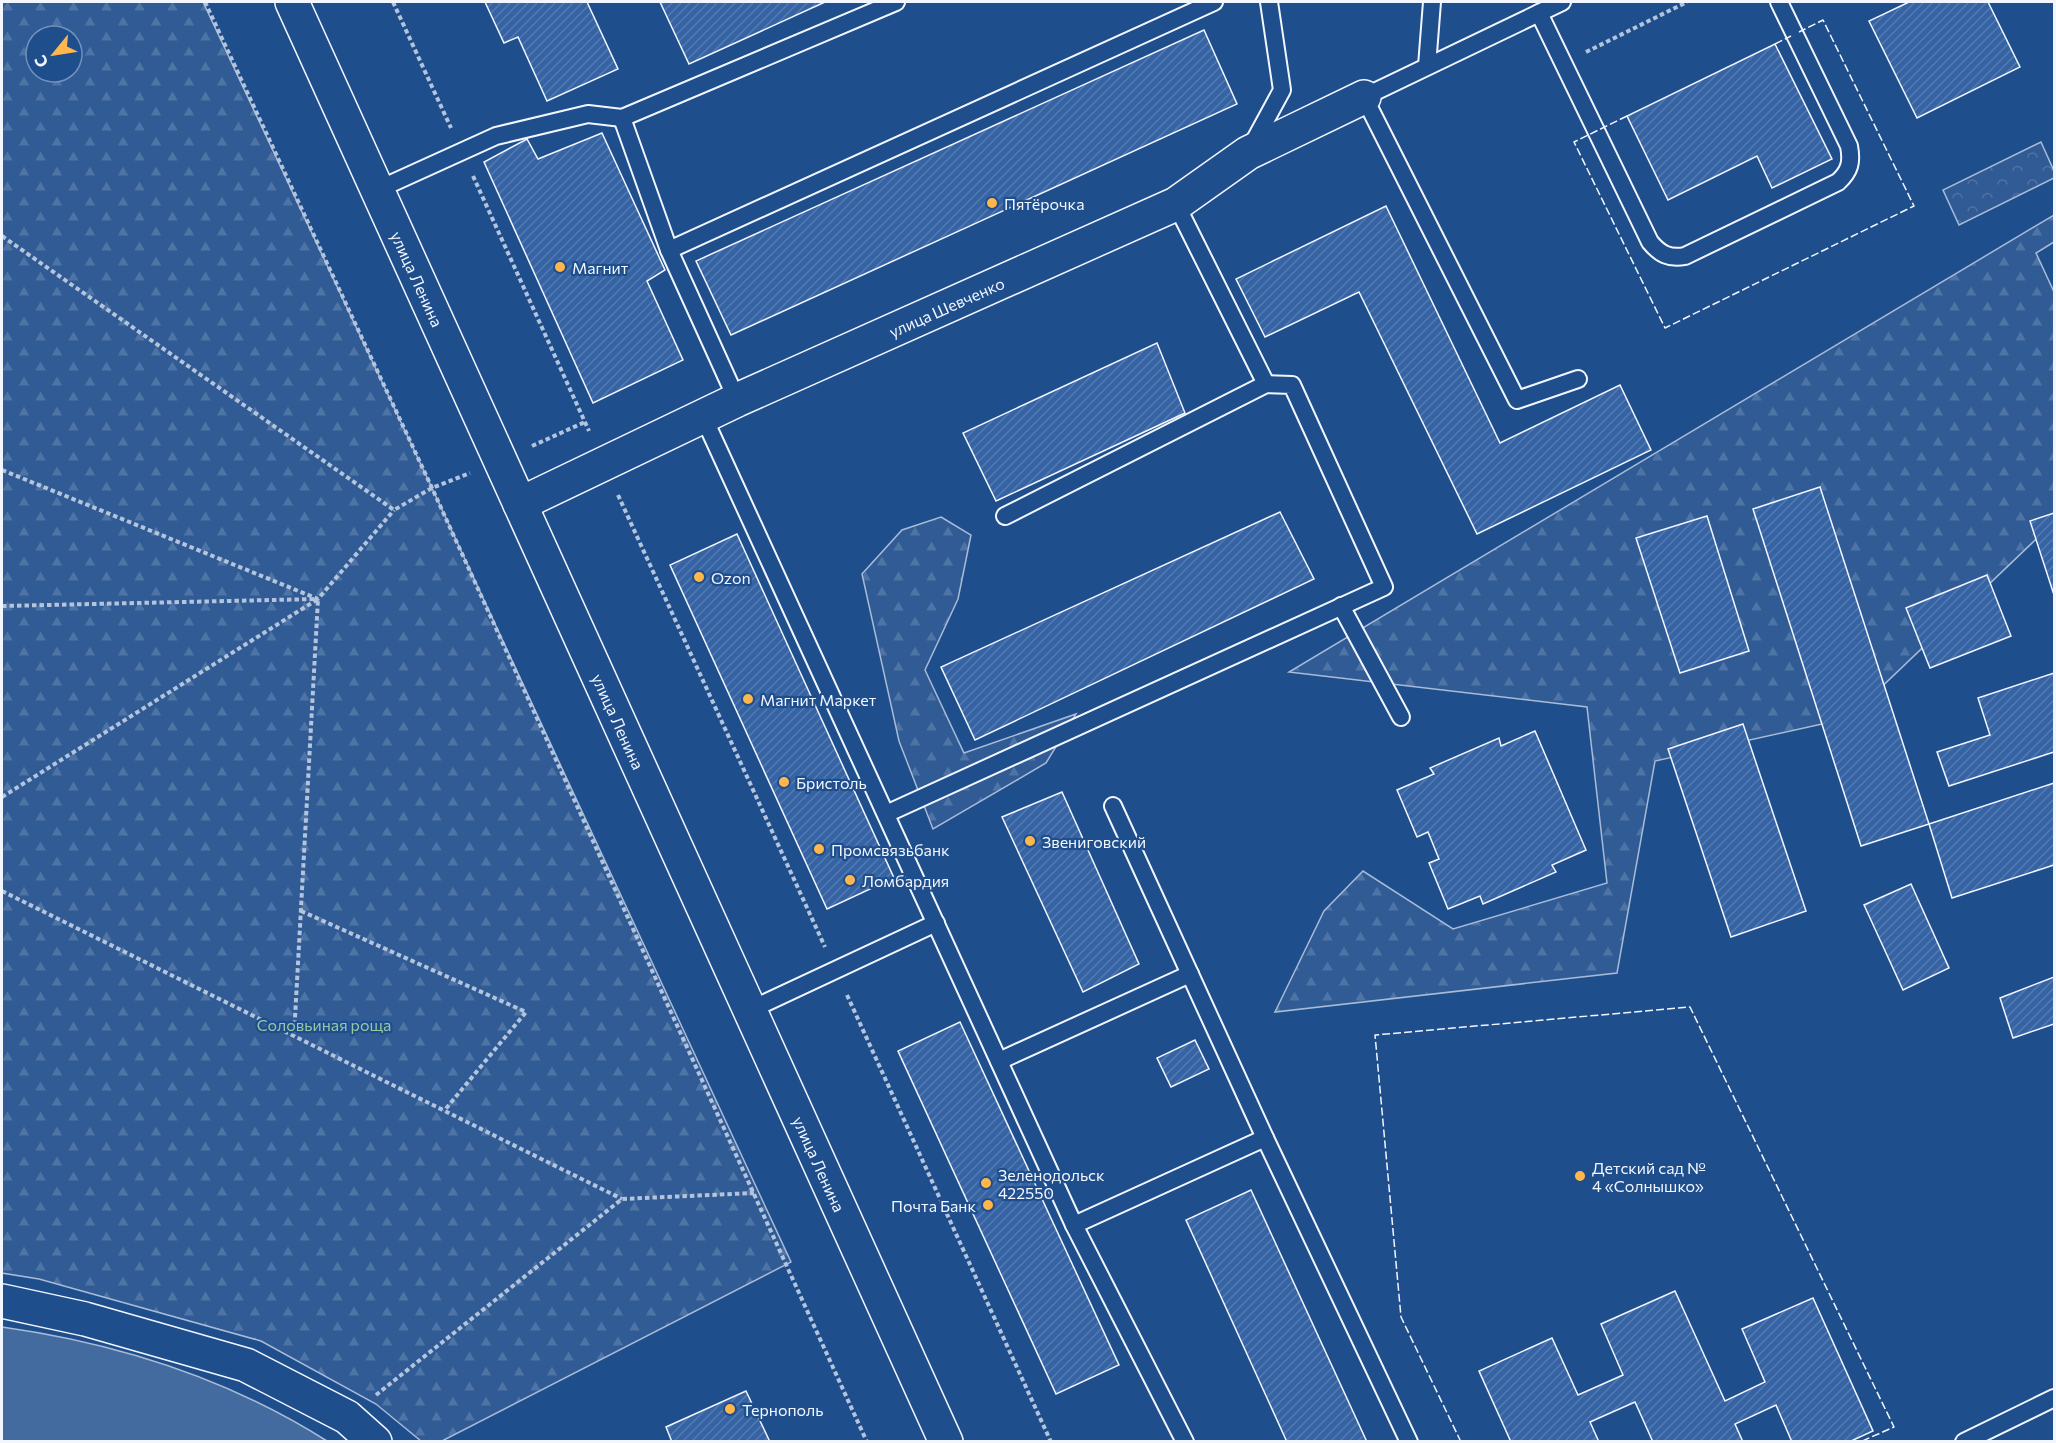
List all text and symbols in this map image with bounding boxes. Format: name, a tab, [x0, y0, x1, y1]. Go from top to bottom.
north arrow	[24, 24, 84, 84]
text: С	[30, 52, 52, 71]
place label: Пятёрочка	[1004, 194, 1084, 213]
marker: Пятёрочка	[985, 196, 999, 210]
street label: улица Ленина	[388, 228, 448, 330]
place label: Магнит	[572, 258, 629, 277]
marker: Магнит	[553, 260, 567, 274]
street label: улица Шевченко	[886, 272, 1007, 341]
place label: Ozon	[711, 568, 751, 587]
marker: Ozon	[692, 570, 706, 584]
street label: улица Ленина	[589, 670, 649, 772]
place label: Магнит Маркет	[760, 690, 877, 709]
marker: Магнит Маркет	[741, 692, 755, 706]
place label: Бристоль	[796, 773, 867, 792]
marker: Бристоль	[777, 775, 791, 789]
place label: Звениговский	[1042, 832, 1146, 851]
marker: Звениговский	[1023, 834, 1037, 848]
place label: Промсвязьбанк	[831, 840, 950, 859]
marker: Промсвязьбанк	[812, 842, 826, 856]
place label: Ломбардия	[862, 871, 949, 890]
marker: Ломбардия	[843, 873, 857, 887]
park label: Соловьиная роща	[257, 1015, 391, 1034]
street label: улица Ленина	[790, 1113, 850, 1215]
place label: Детский сад № 4 «Солнышко»	[1592, 1158, 1706, 1195]
place label: Зеленодольск 422550	[998, 1165, 1105, 1202]
marker: Детский сад № 4 «Солнышко»	[1573, 1169, 1587, 1183]
marker: Зеленодольск 422550	[979, 1176, 993, 1190]
place label: Почта Банк	[891, 1196, 976, 1215]
marker: Почта Банк	[981, 1198, 995, 1212]
place label: Тернополь	[742, 1400, 824, 1419]
marker: Тернополь	[723, 1402, 737, 1416]

